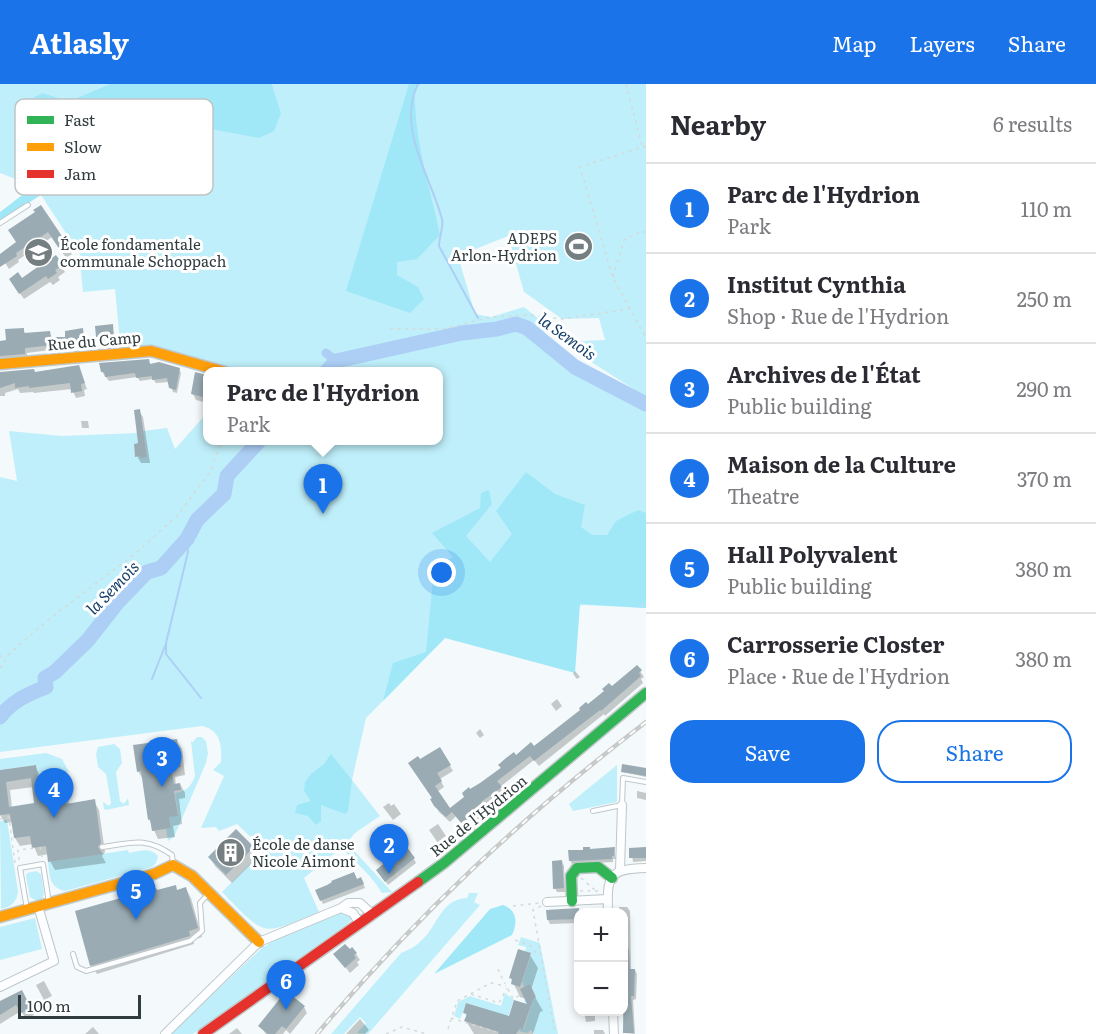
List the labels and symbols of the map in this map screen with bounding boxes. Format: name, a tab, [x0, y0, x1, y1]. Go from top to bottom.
legend	[15, 99, 213, 195]
text: Fast	[64, 107, 96, 131]
text: Slow	[64, 134, 102, 158]
text: Jam	[64, 161, 97, 185]
place label: ADEPS Arlon-Hydrion	[451, 226, 557, 266]
sports icon: ADEPS Arlon-Hydrion	[562, 230, 594, 262]
place label: École fondamentale communale Schoppach	[60, 232, 226, 272]
school or university icon: École fondamentale communale Schoppach	[23, 236, 55, 268]
water label: la Semois	[534, 307, 602, 365]
street label: Rue du Camp	[46, 324, 142, 356]
pin: 1	[304, 464, 342, 514]
water label: la Semois	[80, 555, 144, 619]
your location	[427, 558, 456, 587]
pin: 3	[142, 738, 182, 787]
pin: 4	[34, 768, 74, 818]
street label: Rue de l'Hydrion	[425, 769, 532, 861]
pin: 2	[370, 824, 408, 874]
place label: École de danse Nicole Aimont	[252, 832, 355, 872]
building icon: École de danse Nicole Aimont	[215, 836, 247, 868]
pin: 5	[116, 870, 156, 920]
pin: 6	[266, 960, 306, 1010]
scale bar	[18, 992, 141, 1020]

